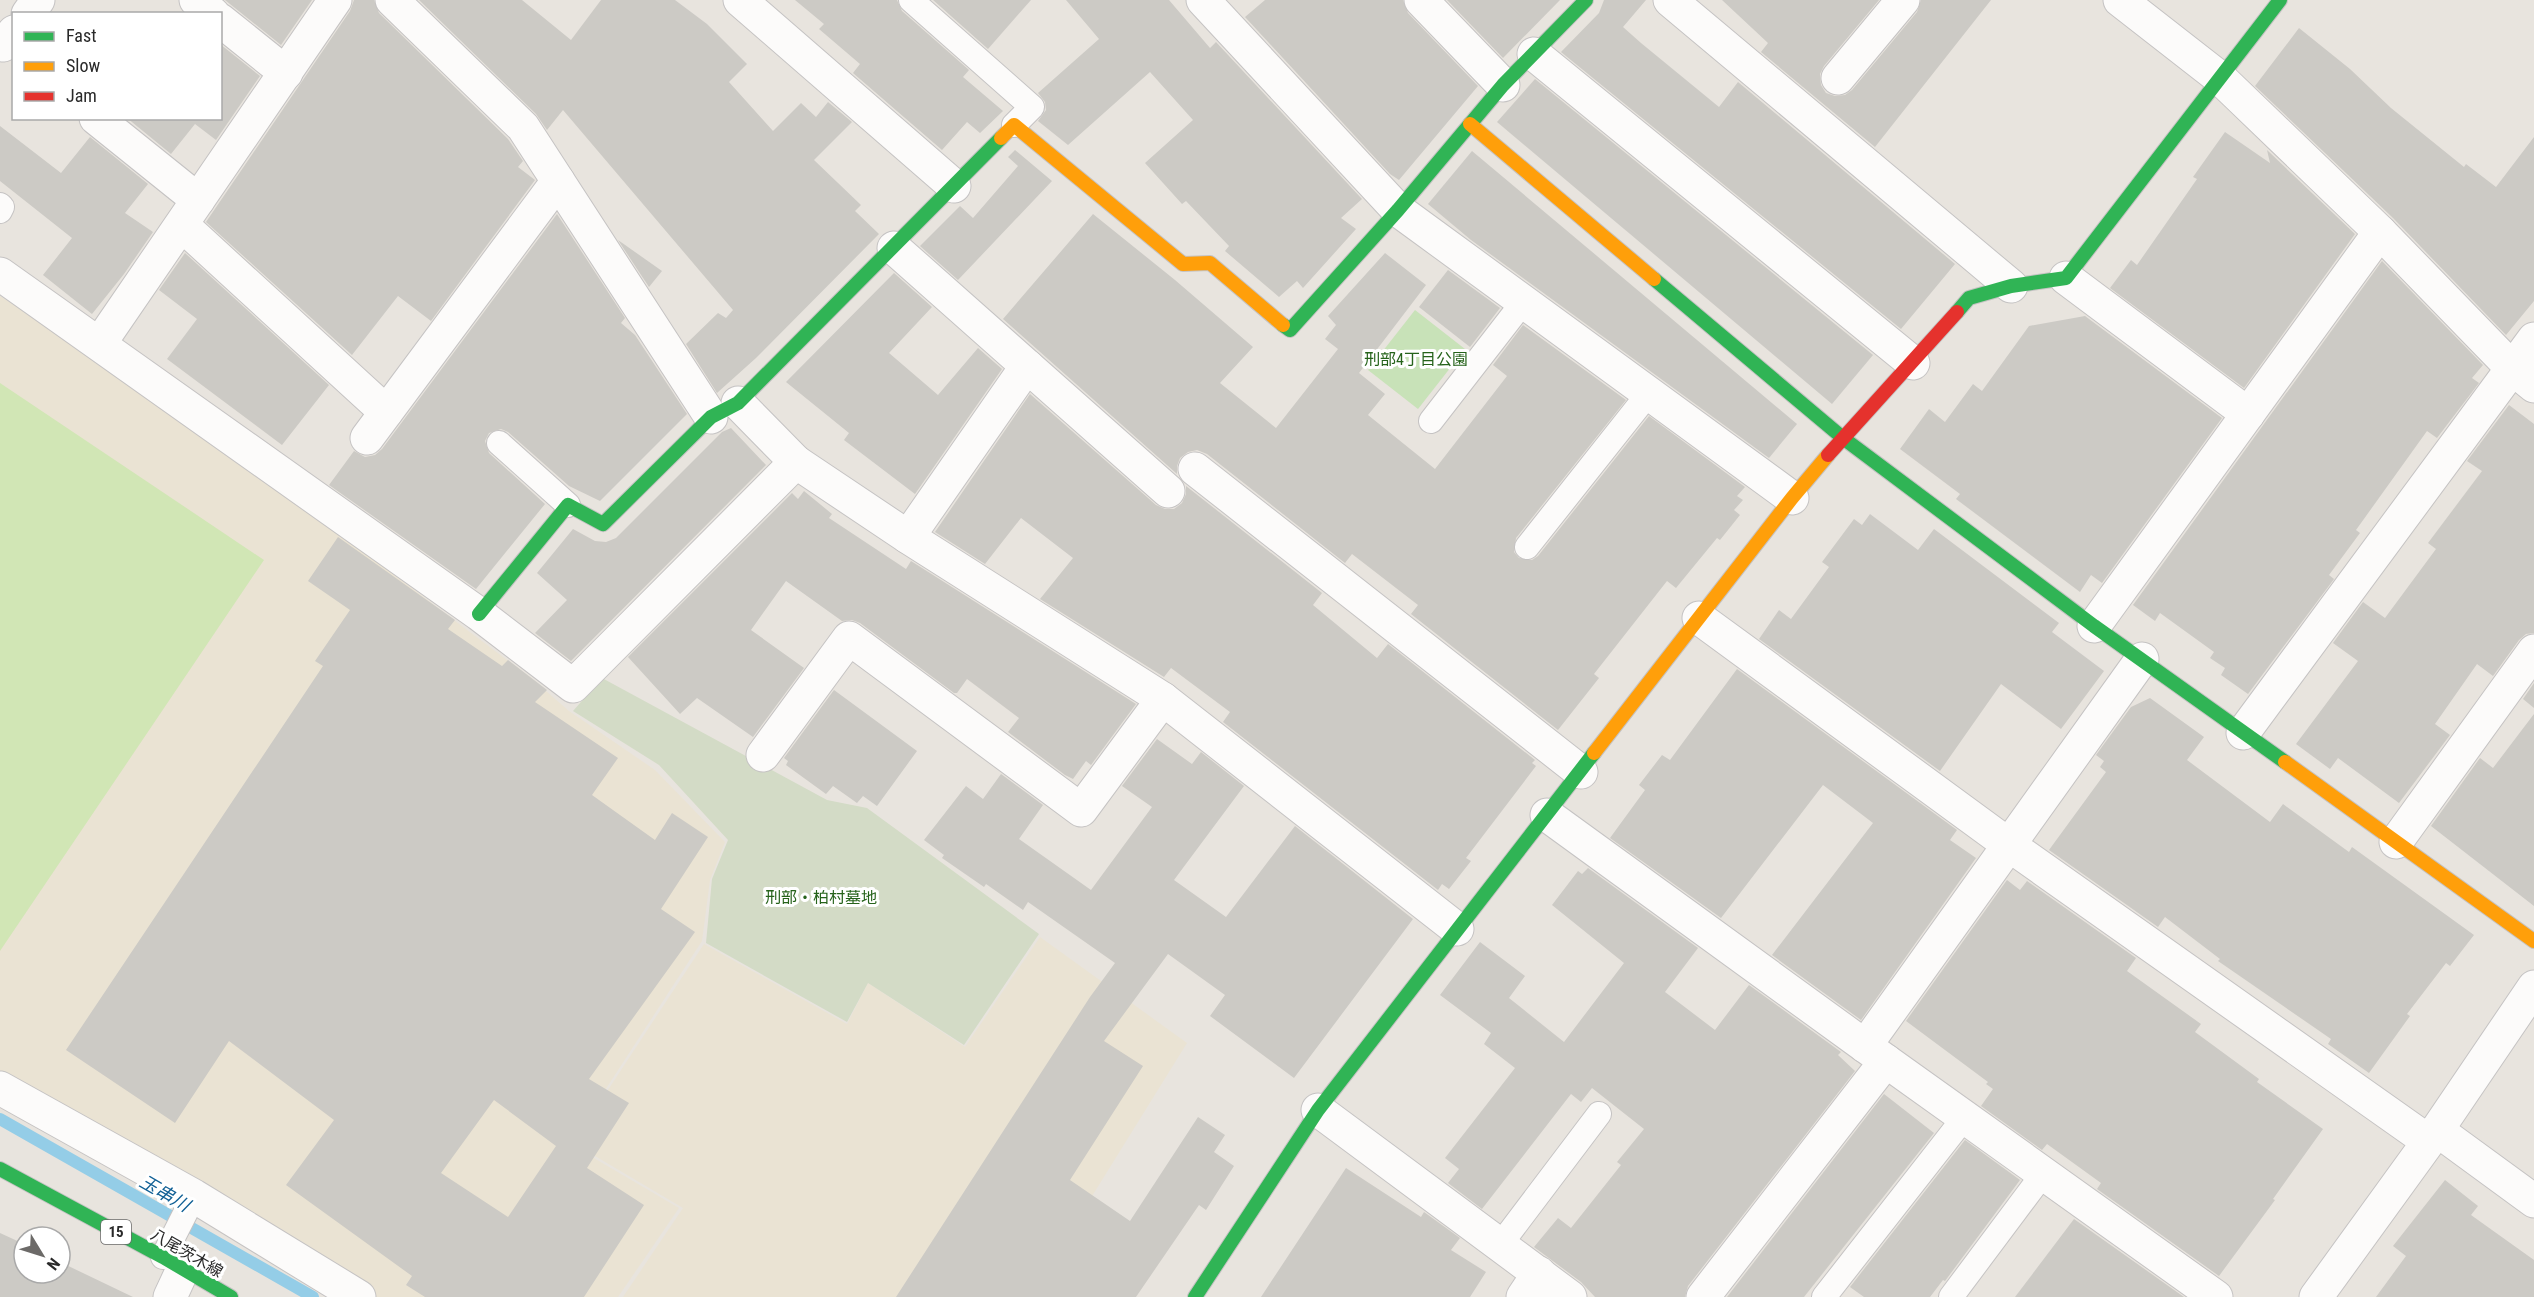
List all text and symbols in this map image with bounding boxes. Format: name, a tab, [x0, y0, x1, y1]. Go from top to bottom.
legend	[12, 12, 222, 120]
text: Fast	[66, 25, 97, 46]
text: Slow	[66, 55, 101, 76]
text: Jam	[66, 85, 97, 106]
park label: 刑部4丁目公園	[1364, 350, 1468, 369]
park label: 刑部・柏村墓地	[765, 888, 877, 907]
water label: 玉串川	[136, 1170, 195, 1217]
road number: 15	[101, 1220, 131, 1244]
north arrow	[12, 1225, 72, 1285]
street label: 八尾茨木線	[148, 1225, 226, 1281]
text: N	[43, 1254, 64, 1274]

